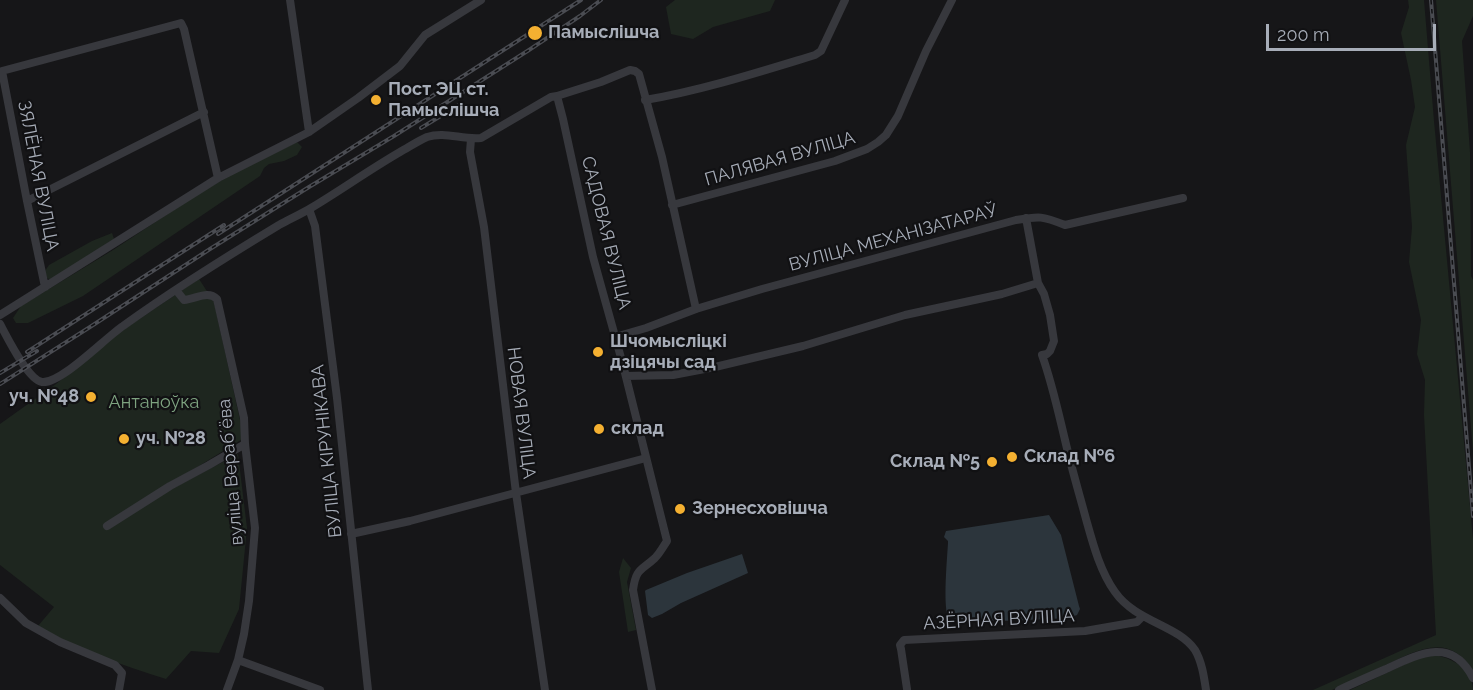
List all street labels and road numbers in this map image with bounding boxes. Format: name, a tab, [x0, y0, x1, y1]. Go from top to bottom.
street label: ЗЯЛЁНАЯ ВУЛІЦА	[13, 99, 63, 253]
street label: ПАЛЯВАЯ ВУЛІЦА	[702, 127, 858, 191]
street label: САДОВАЯ ВУЛІЦА	[576, 154, 636, 312]
street label: ВУЛІЦА МЕХАНІЗАТАРАЎ	[787, 200, 999, 276]
street label: НОВАЯ ВУЛІЦА	[502, 346, 540, 480]
street label: ВУЛІЦА КІРУНІКАВА	[307, 363, 347, 539]
street label: вуліца Верабʼёва	[214, 398, 248, 546]
street label: АЗЁРНАЯ ВУЛІЦА	[923, 605, 1075, 635]

